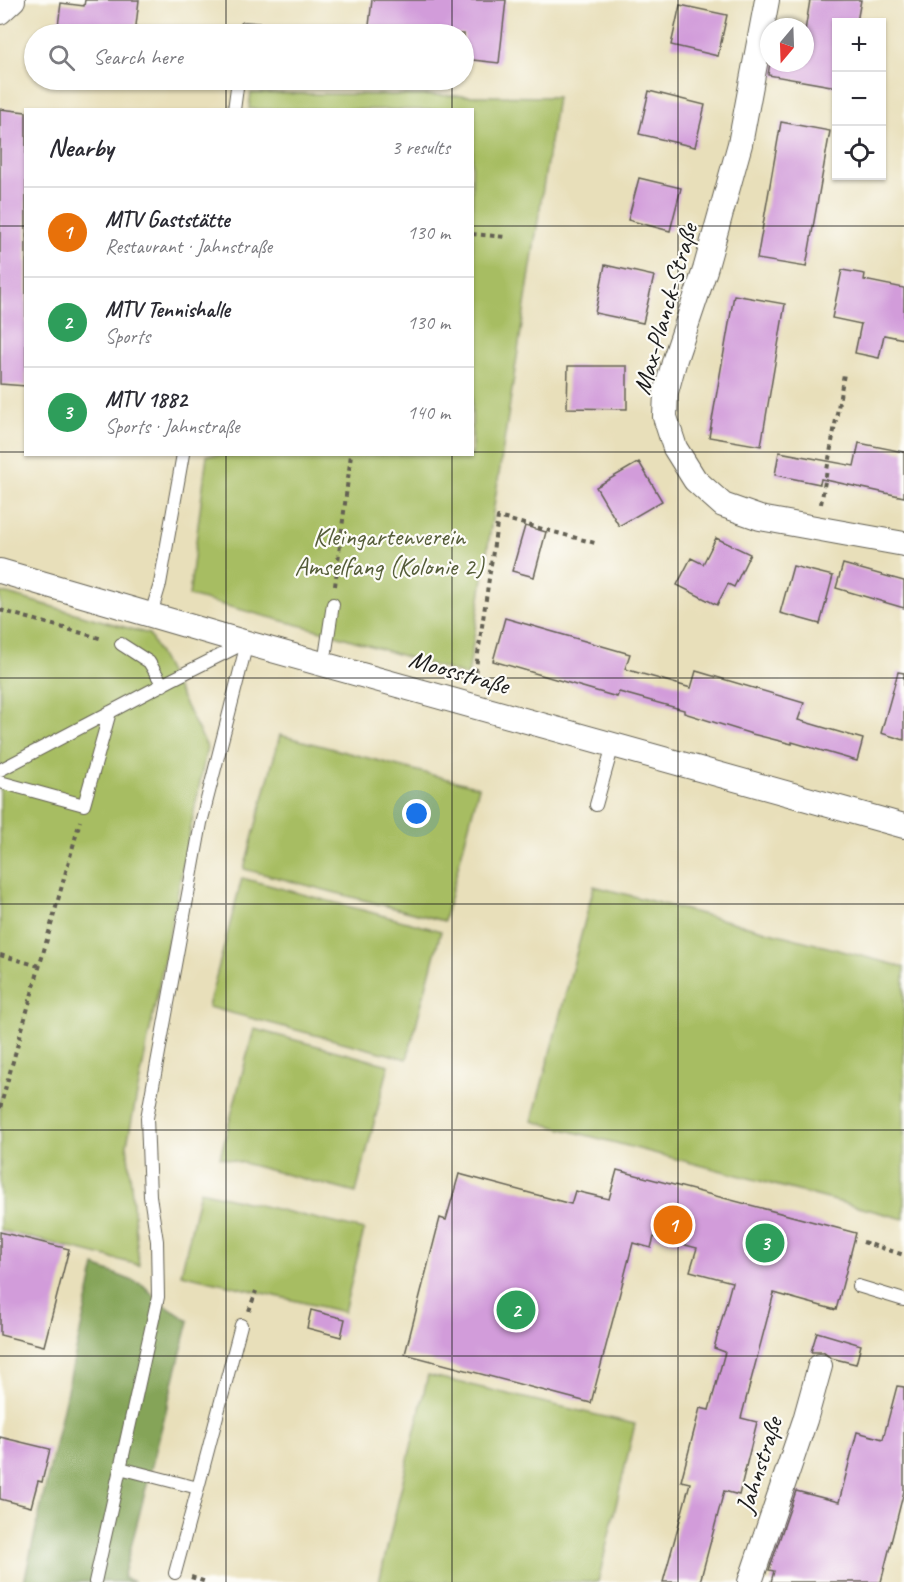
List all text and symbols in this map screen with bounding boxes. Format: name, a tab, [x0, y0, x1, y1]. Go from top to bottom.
north arrow	[760, 18, 814, 72]
map controls	[832, 18, 886, 180]
button: +	[832, 18, 886, 72]
search box	[24, 24, 474, 90]
icon: search	[45, 41, 78, 74]
text: Search here	[93, 43, 183, 71]
button: −	[832, 72, 886, 126]
button: locate	[832, 126, 886, 180]
text: Nearby	[48, 131, 113, 164]
text: 3 results	[391, 135, 450, 160]
text: MTV Gaststätte	[105, 206, 229, 234]
street label: Max-Planck-Straße	[625, 217, 706, 398]
text: 1	[63, 220, 72, 245]
text: 130 m	[407, 220, 450, 245]
text: Restaurant · Jahnstraße	[105, 234, 272, 259]
text: MTV Tennishalle	[105, 296, 230, 324]
text: 2	[63, 310, 72, 335]
text: 130 m	[407, 310, 450, 335]
text: Sports	[105, 324, 150, 349]
text: MTV 1882	[105, 386, 187, 414]
text: 3	[63, 400, 72, 425]
text: 140 m	[407, 400, 450, 425]
text: Sports · Jahnstraße	[105, 414, 239, 439]
park label: Kleingartenverein Amselfang (Kolonie 2)	[294, 520, 485, 583]
street label: Moosstraße	[405, 642, 515, 703]
your location	[402, 799, 431, 828]
pin: 1	[654, 1202, 692, 1248]
pin: 3	[746, 1220, 784, 1266]
pin: 2	[496, 1288, 536, 1332]
street label: Jahnstraße	[727, 1410, 791, 1519]

